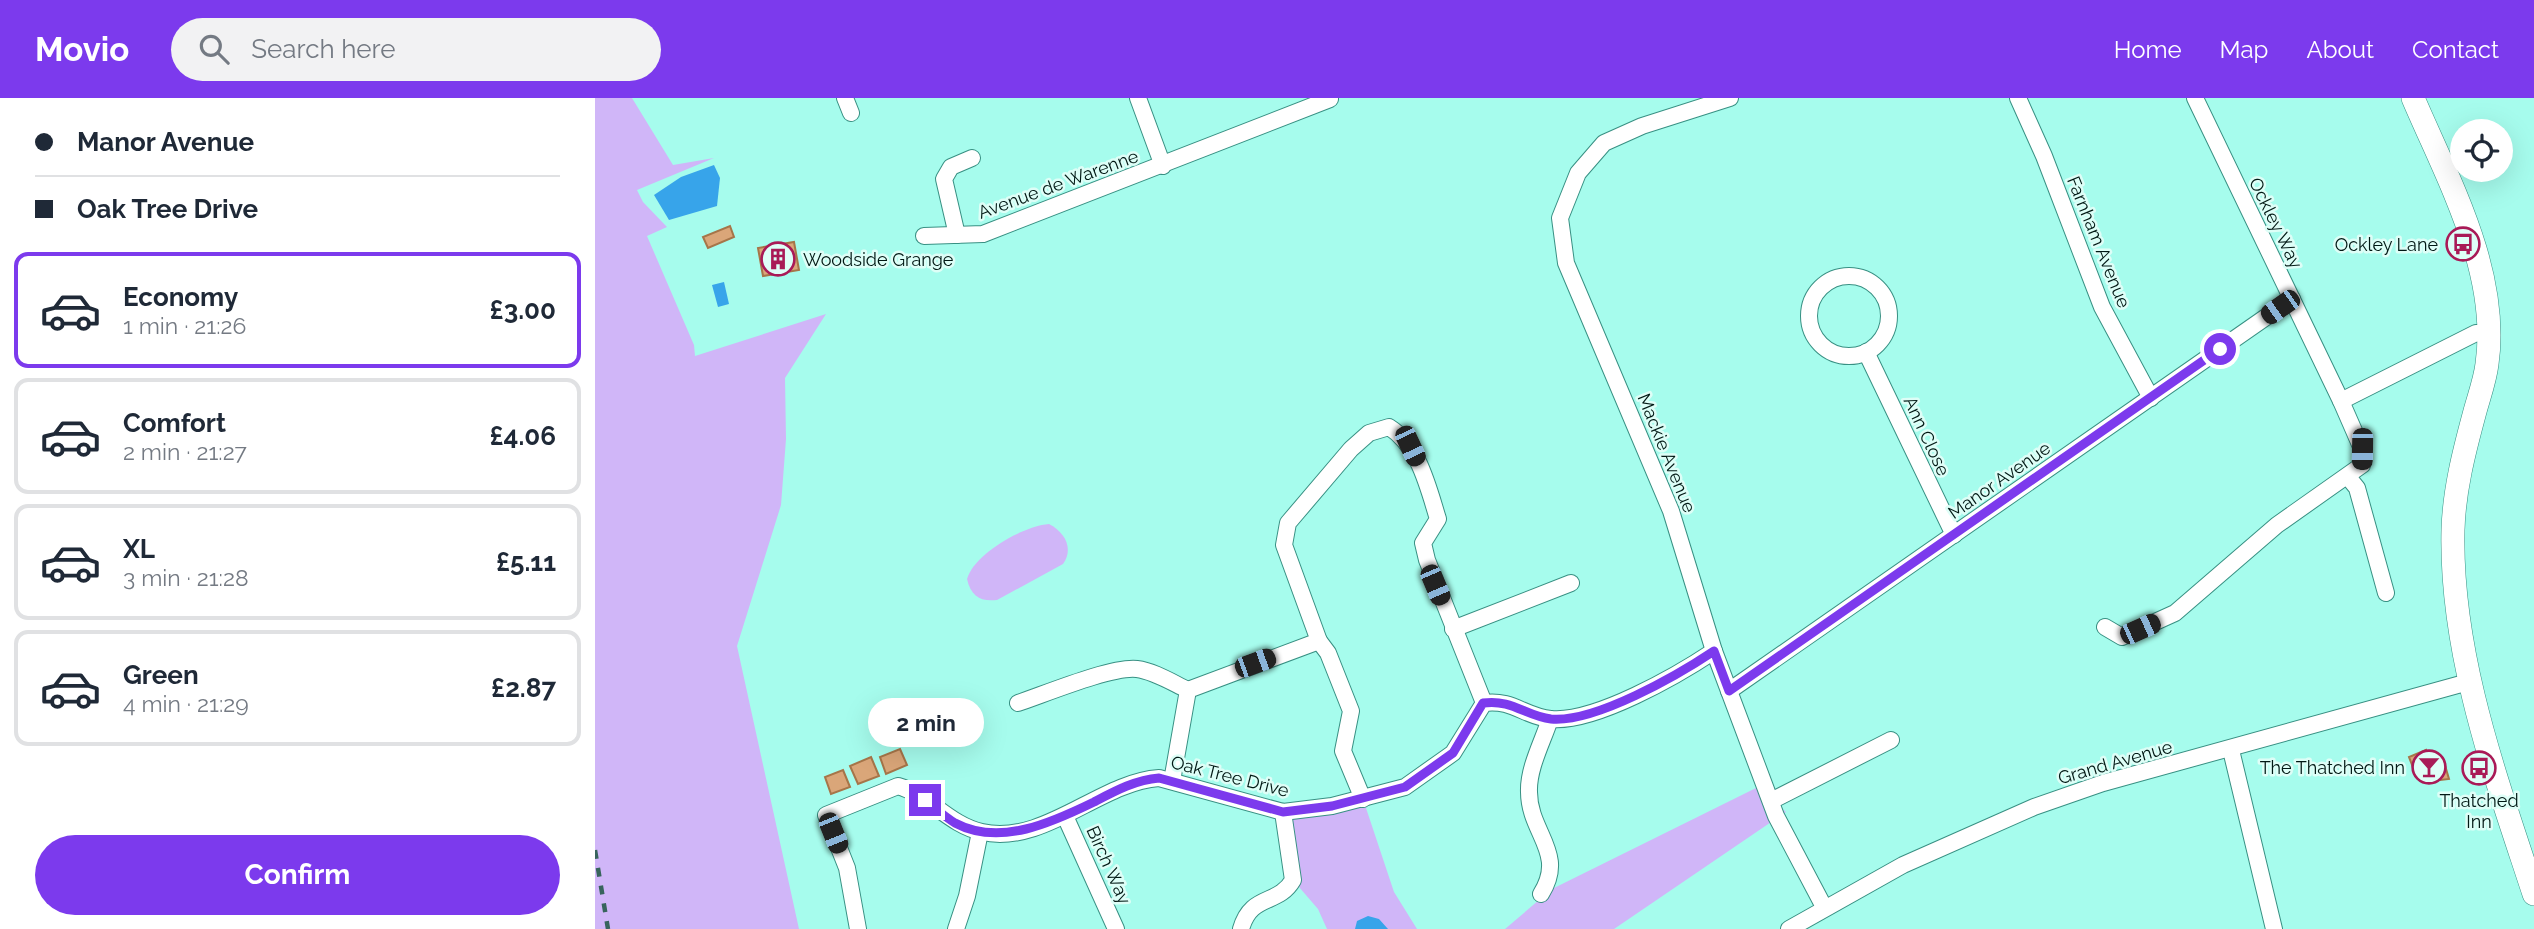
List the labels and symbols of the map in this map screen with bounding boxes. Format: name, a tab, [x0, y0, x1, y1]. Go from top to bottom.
street label: Avenue de Warenne	[975, 145, 1142, 223]
street label: Farnham Avenue	[2063, 173, 2135, 311]
street label: Ockley Way	[2245, 174, 2307, 272]
bus stop icon: Ockley Lane	[2444, 225, 2482, 263]
place label: Ockley Lane	[2335, 234, 2438, 255]
building icon: Woodside Grange	[759, 240, 797, 278]
place label: Woodside Grange	[803, 249, 954, 270]
car	[2257, 286, 2304, 328]
route start	[2204, 333, 2236, 365]
street label: Mackie Avenue	[1634, 390, 1701, 516]
street label: Ann Close	[1900, 393, 1955, 479]
car	[1392, 423, 1429, 469]
car	[2352, 428, 2373, 470]
street label: Manor Avenue	[1944, 437, 2054, 523]
car	[1418, 562, 1453, 608]
car	[2117, 611, 2164, 647]
car	[1232, 646, 1279, 680]
callout: 2 min	[867, 698, 983, 748]
street label: Grand Avenue	[2055, 736, 2175, 788]
bar icon: The Thatched Inn	[2410, 748, 2448, 786]
bus stop icon: Thatched Inn	[2460, 749, 2498, 787]
street label: Oak Tree Drive	[1169, 751, 1292, 801]
place label: The Thatched Inn	[2260, 757, 2405, 778]
route end	[909, 784, 941, 816]
place label: Thatched Inn	[2439, 790, 2519, 832]
car	[816, 810, 851, 856]
street label: Birch Way	[1082, 823, 1136, 908]

